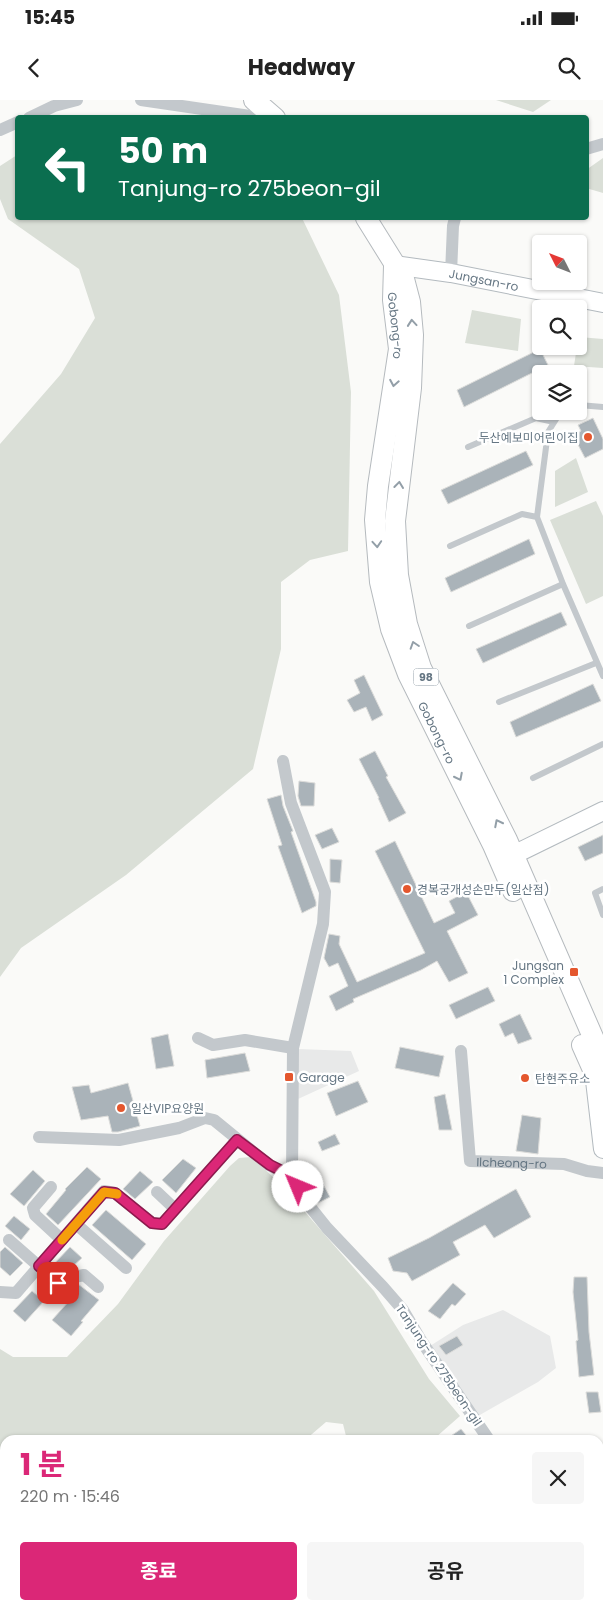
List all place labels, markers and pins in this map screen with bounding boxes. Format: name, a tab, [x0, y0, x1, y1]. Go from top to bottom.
place label: 두산예보미어린이집	[479, 429, 578, 446]
marker: 두산예보미어린이집	[582, 431, 594, 443]
place label: 경복궁개성손만두(일산점)	[417, 881, 549, 898]
marker: 경복궁개성손만두(일산점)	[401, 883, 413, 895]
place label: Jungsan 1 Complex	[503, 957, 564, 988]
marker: Jungsan 1 Complex	[568, 966, 580, 978]
place label: Garage	[299, 1069, 345, 1086]
place label: 탄현주유소	[535, 1070, 590, 1087]
marker: Garage	[283, 1071, 295, 1083]
marker: 탄현주유소	[519, 1072, 531, 1084]
place label: 일산VIP요양원	[131, 1100, 204, 1117]
marker: 일산VIP요양원	[115, 1102, 127, 1114]
pin	[37, 1262, 79, 1304]

